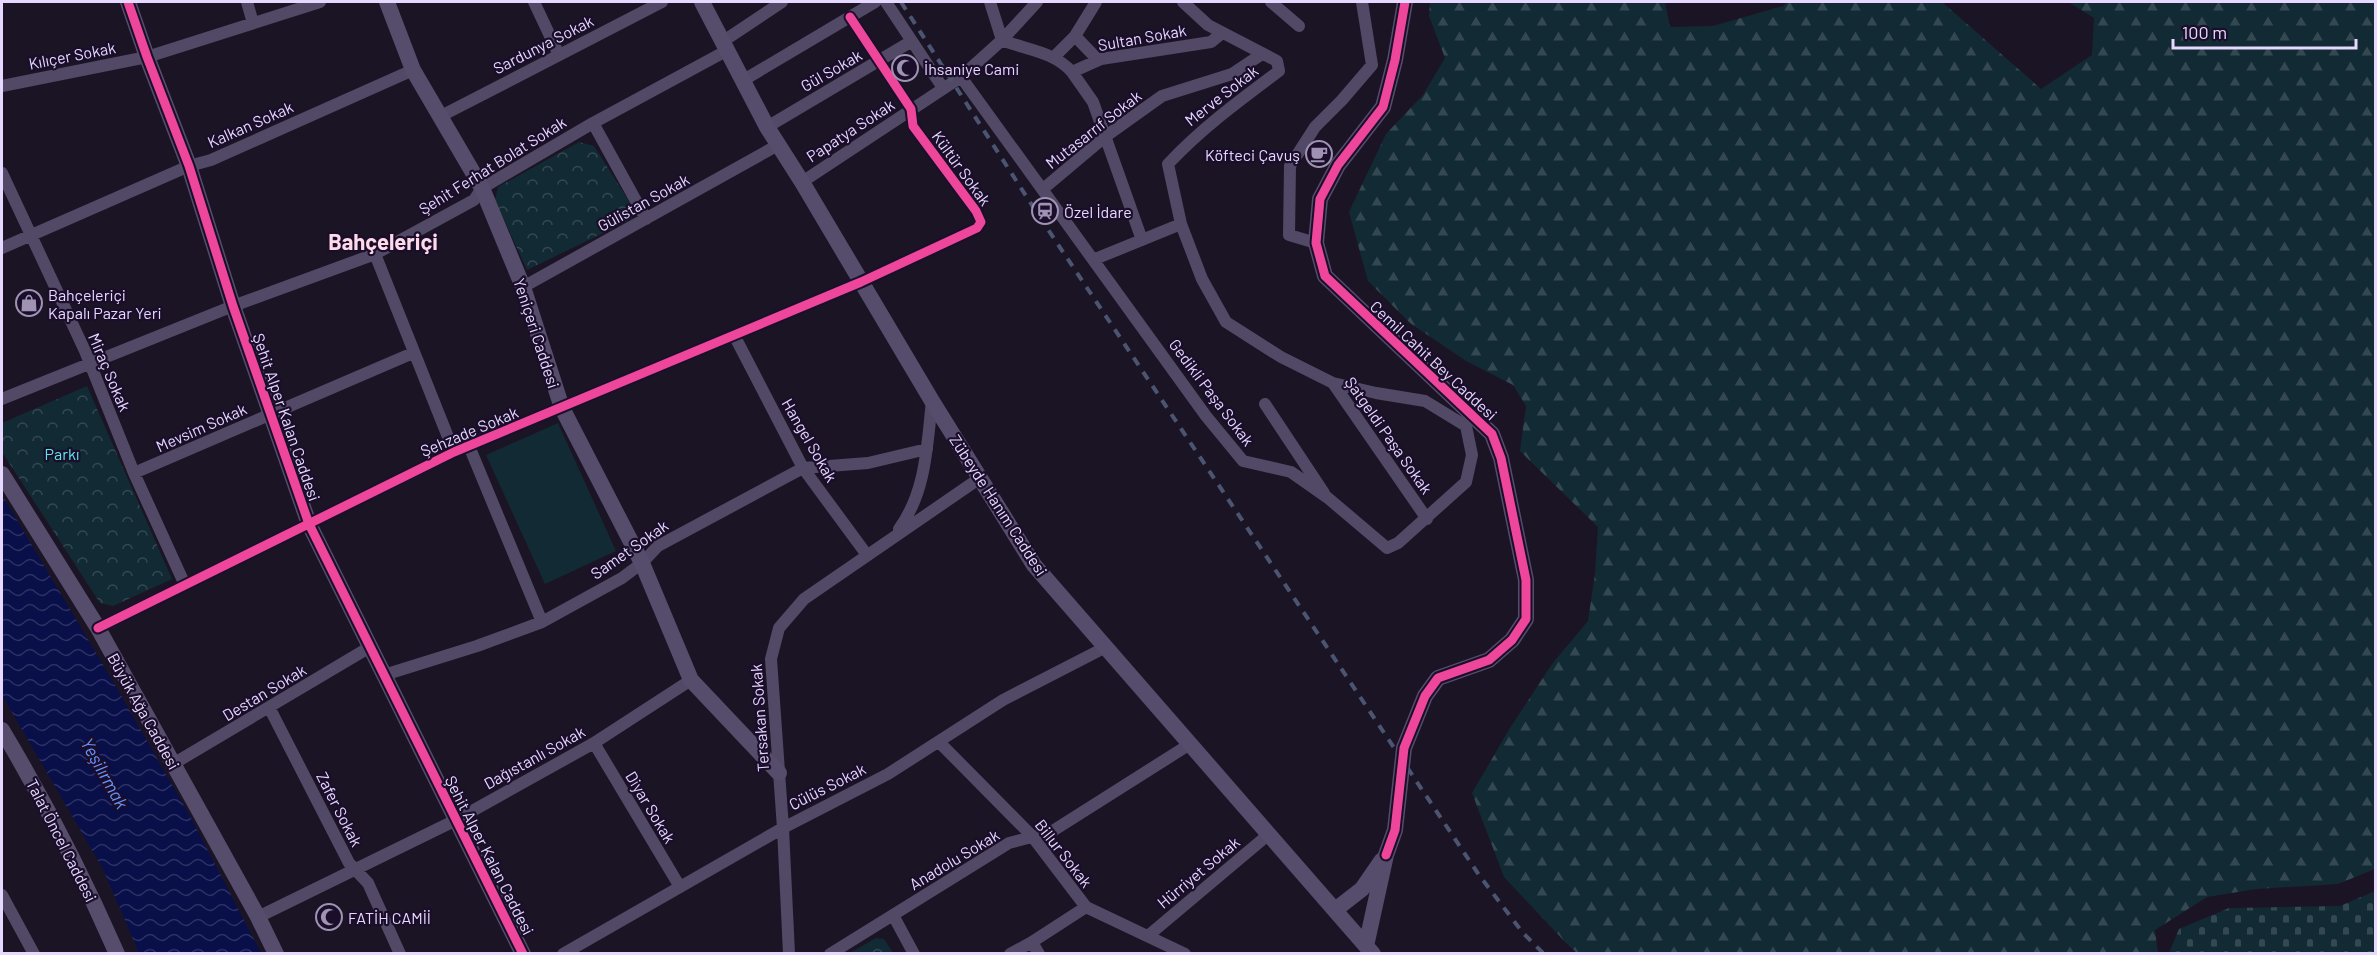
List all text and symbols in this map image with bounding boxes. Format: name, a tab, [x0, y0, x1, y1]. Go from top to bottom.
street label: Sardunya Sokak	[490, 11, 596, 77]
scale bar	[2173, 12, 2356, 50]
street label: Sultan Sokak	[1096, 20, 1188, 54]
text: 100 m	[2182, 21, 2227, 43]
street label: Kılıçer Sokak	[27, 37, 117, 73]
street label: Gül Sokak	[797, 45, 865, 95]
mosque icon: İhsaniye Cami	[890, 53, 920, 83]
place label: İhsaniye Cami	[924, 59, 1019, 78]
street label: Merve Sokak	[1181, 61, 1261, 129]
street label: Mutasarrıf Sokak	[1041, 86, 1145, 172]
street label: Papatya Sokak	[802, 95, 898, 165]
street label: Kalkan Sokak	[204, 97, 296, 151]
street label: Şehit Ferhat Bolat Sokak	[415, 112, 569, 218]
street label: Kültür Sokak	[929, 127, 995, 209]
cafe icon: Köfteci Çavuş	[1304, 139, 1334, 169]
place label: Köfteci Çavuş	[1205, 145, 1300, 164]
street label: Gülistan Sokak	[594, 169, 692, 235]
station icon: Özel İdare	[1030, 196, 1060, 226]
place label: Özel İdare	[1064, 202, 1132, 221]
district label: Bahçeleriçi	[328, 228, 438, 254]
street label: Yeniçeri Caddesi	[510, 276, 564, 390]
place label: Bahçeleriçi Kapalı Pazar Yeri	[48, 285, 162, 322]
shop icon: Bahçeleriçi Kapalı Pazar Yeri	[14, 288, 44, 318]
street label: Cemil Cahit Bey Caddesi	[1367, 296, 1501, 424]
street label: Miraç Sokak	[85, 330, 135, 414]
street label: Şehit Alper Kalan Caddesi	[249, 331, 325, 503]
street label: Gedikli Paşa Sokak	[1166, 335, 1258, 449]
street label: Şatgeldi Paşa Sokak	[1341, 373, 1437, 497]
street label: Hangel Sokak	[778, 395, 842, 485]
street label: Mevsim Sokak	[153, 399, 249, 455]
street label: Şehzade Sokak	[417, 402, 521, 460]
street label: Zübeyde Hanım Caddesi	[946, 431, 1052, 579]
park label: Parkı	[45, 444, 79, 463]
street label: Samet Sokak	[587, 515, 671, 583]
street label: Büyük Ağa Caddesi	[104, 649, 184, 773]
street label: Destan Sokak	[219, 660, 309, 724]
street label: Tersakan Sokak	[746, 663, 772, 773]
street label: Dağıstanlı Sokak	[480, 721, 588, 793]
water label: Yeşilırmak	[77, 734, 134, 813]
street label: Cülüs Sokak	[785, 759, 869, 813]
street label: Zafer Sokak	[313, 768, 367, 850]
street label: Diyar Sokak	[622, 768, 680, 846]
street label: Şehit Alper Kalan Caddesi	[442, 772, 538, 938]
street label: Talat Öncel Caddesi	[23, 775, 101, 905]
street label: Billur Sokak	[1032, 815, 1096, 891]
street label: Anadolu Sokak	[906, 825, 1002, 893]
street label: Hürriyet Sokak	[1153, 832, 1243, 912]
mosque icon: FATİH CAMİİ	[314, 902, 344, 932]
place label: FATİH CAMİİ	[348, 908, 431, 927]

